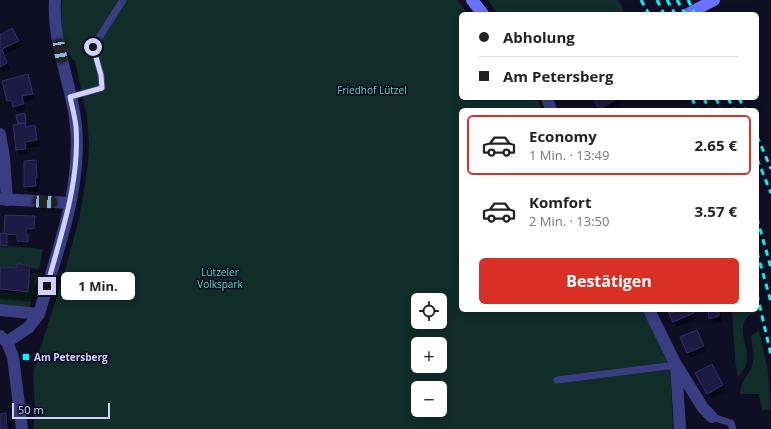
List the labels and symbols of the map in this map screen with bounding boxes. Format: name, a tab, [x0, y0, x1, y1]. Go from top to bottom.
car	[52, 38, 68, 64]
route start	[84, 38, 102, 56]
park label: Friedhof Lützel	[337, 83, 407, 97]
car	[33, 195, 57, 209]
park label: Lützeler Volkspark	[197, 265, 244, 291]
callout: 1 Min.	[61, 272, 135, 300]
route end	[38, 277, 56, 295]
place label: Am Petersberg	[34, 350, 108, 364]
marker: Am Petersberg	[21, 352, 31, 362]
scale bar	[12, 401, 110, 420]

